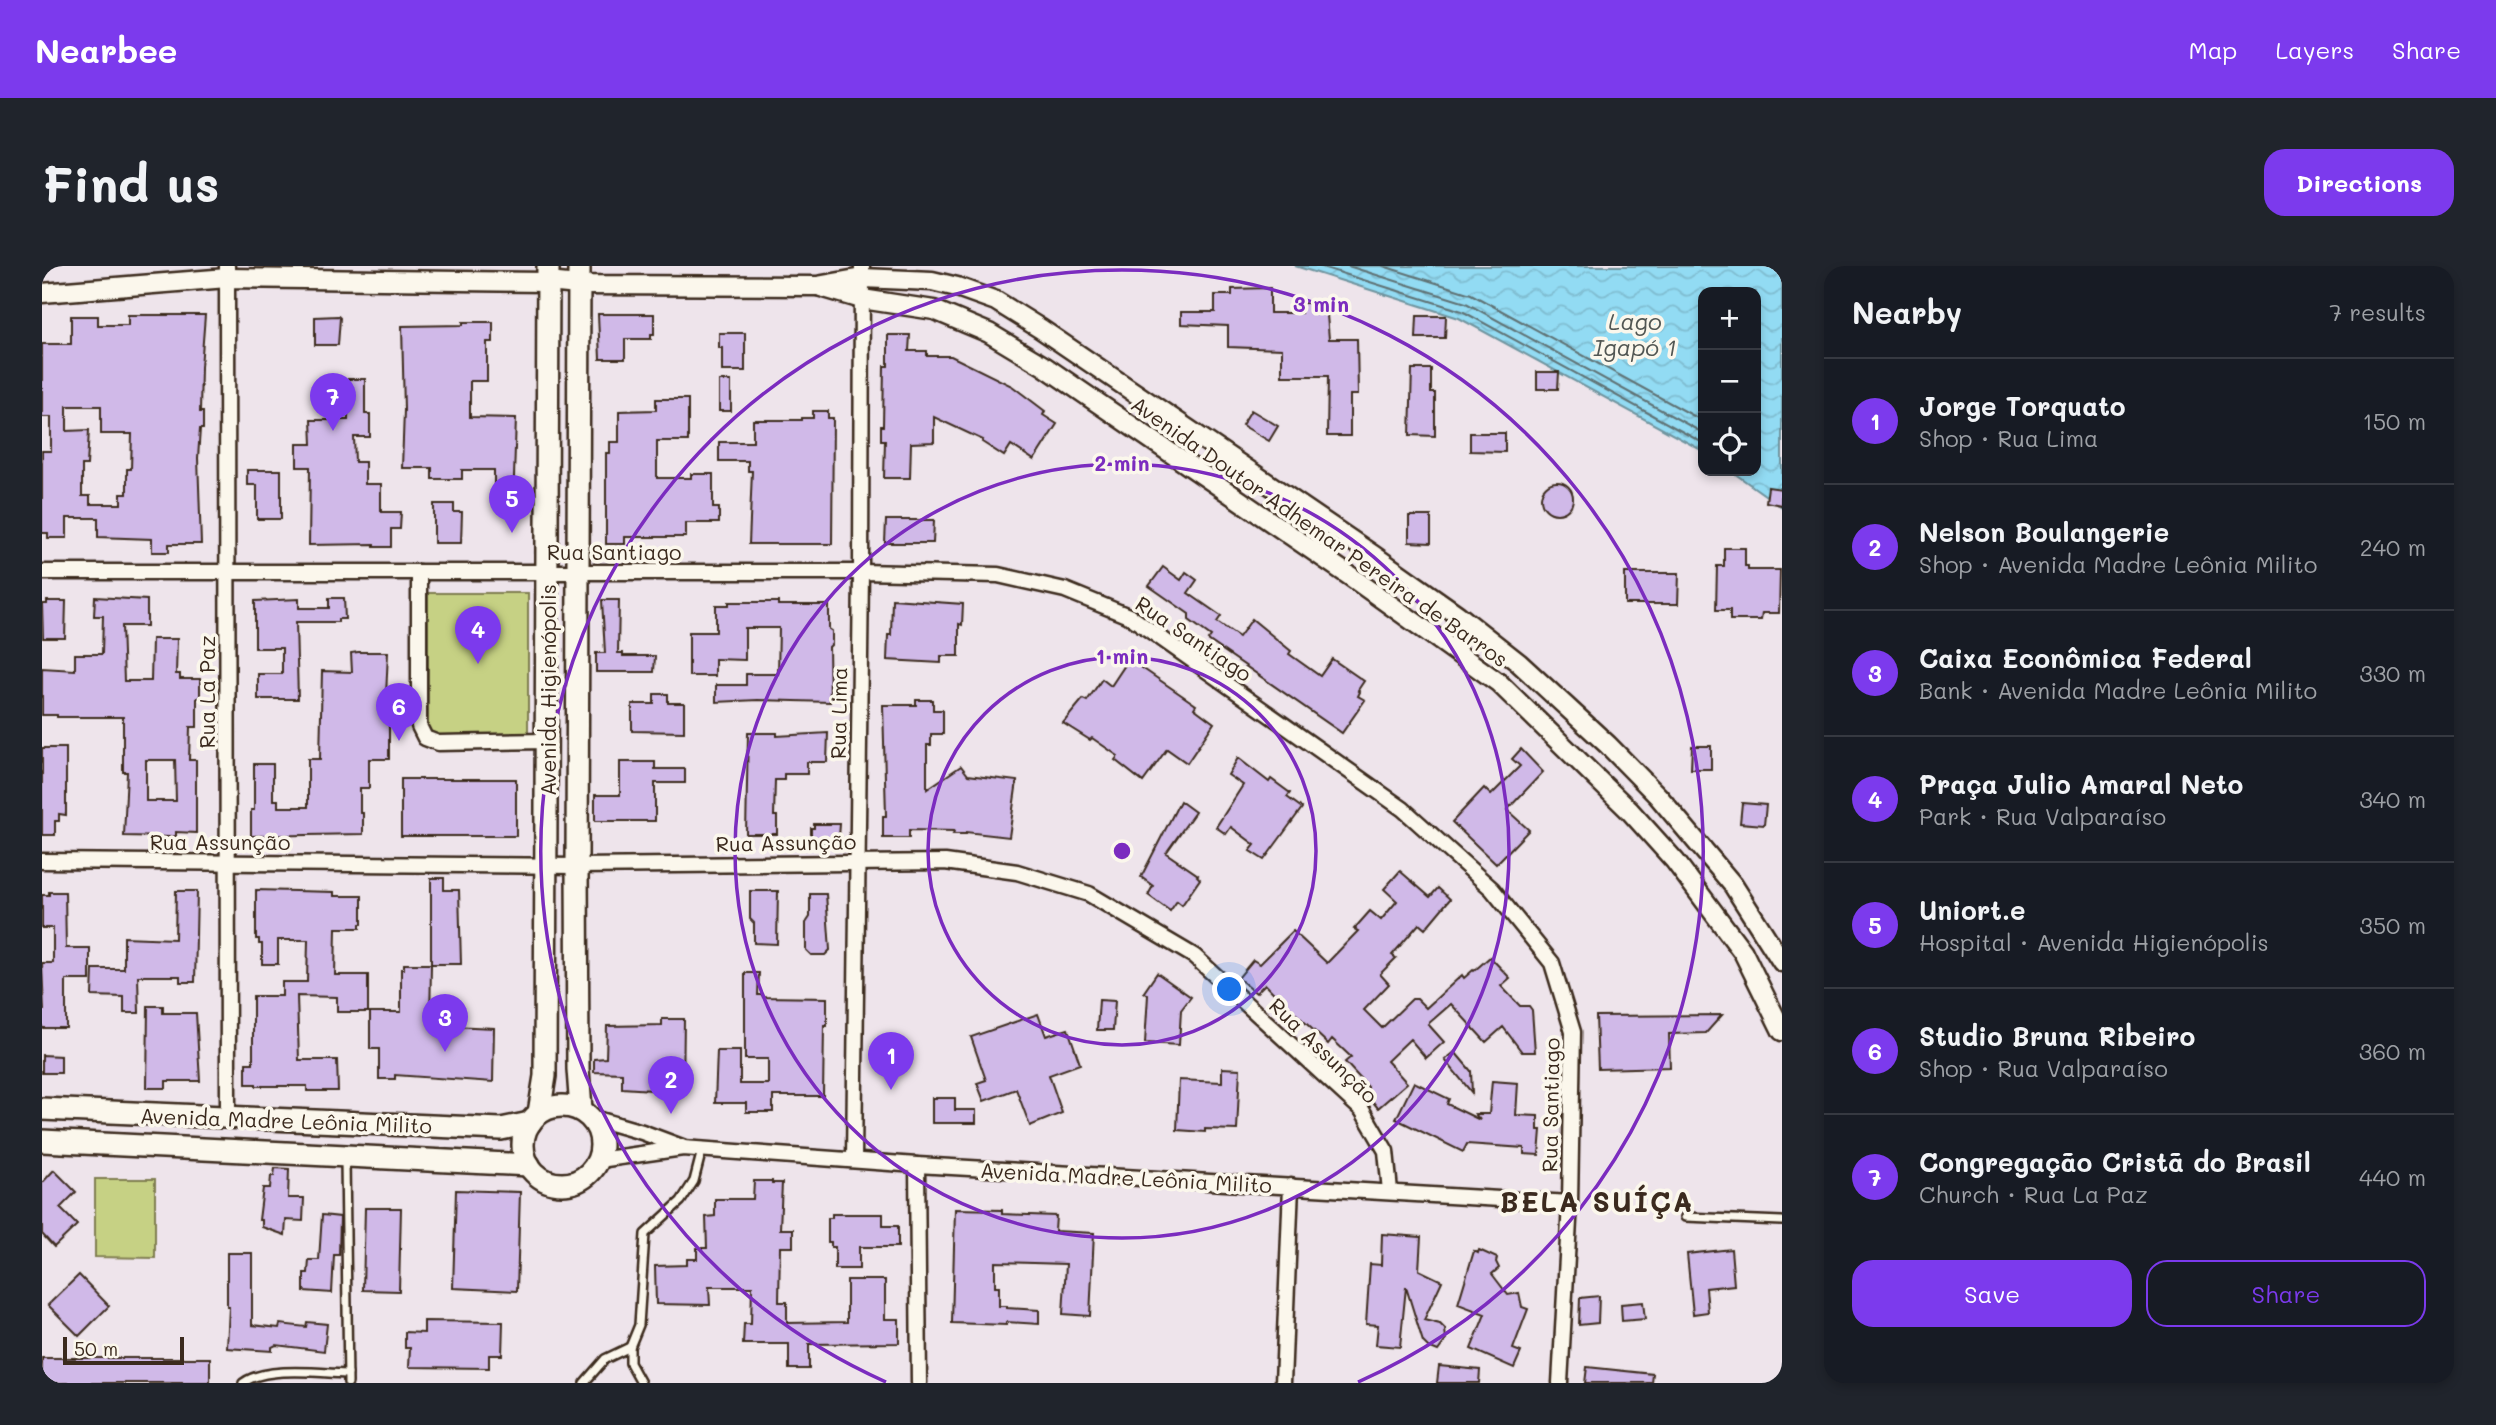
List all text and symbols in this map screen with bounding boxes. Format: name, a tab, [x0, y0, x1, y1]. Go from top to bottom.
text: Nearbee	[35, 28, 178, 71]
text: Map	[2189, 34, 2237, 65]
text: Layers	[2275, 34, 2354, 65]
text: Share	[2392, 34, 2461, 65]
button: Directions	[2264, 149, 2454, 216]
text: Find us	[42, 151, 220, 214]
map controls	[1698, 287, 1761, 476]
button: +	[1698, 287, 1761, 350]
text: 3 min	[1293, 290, 1349, 317]
text: Nearby	[1852, 292, 1962, 332]
text: 7 results	[2329, 297, 2426, 327]
water label: Lago Igapó 1	[1593, 306, 1677, 362]
button: −	[1698, 350, 1761, 413]
pin: 7	[310, 373, 356, 431]
text: Jorge Torquato	[1919, 389, 2125, 423]
street label: Avenida Doutor Adhemar Pereira de Barros	[1126, 390, 1514, 672]
text: 1	[1870, 406, 1880, 436]
text: 150 m	[2362, 406, 2426, 436]
button: locate	[1698, 413, 1761, 476]
text: Shop · Rua Lima	[1919, 423, 2098, 453]
text: 2 min	[1094, 449, 1150, 476]
pin: 5	[489, 475, 535, 533]
text: Nelson Boulangerie	[1919, 515, 2169, 549]
text: 2	[1869, 532, 1881, 562]
text: 240 m	[2360, 532, 2426, 562]
street label: Rua Santiago	[547, 538, 681, 565]
text: Shop · Avenida Madre Leônia Milito	[1919, 549, 2317, 579]
street label: Avenida Higienópolis	[534, 584, 561, 796]
street label: Rua Santiago	[1131, 589, 1257, 687]
pin: 4	[455, 606, 501, 664]
street label: Rua La Paz	[193, 635, 220, 749]
text: Caixa Econômica Federal	[1919, 641, 2252, 675]
text: 1 min	[1096, 642, 1148, 669]
text: 3	[1868, 658, 1882, 688]
text: 330 m	[2359, 658, 2426, 688]
street label: Rua Lima	[824, 667, 852, 759]
text: Bank · Avenida Madre Leônia Milito	[1919, 675, 2317, 705]
pin: 6	[376, 683, 422, 741]
text: Praça Julio Amaral Neto	[1919, 767, 2243, 801]
text: 4	[1868, 784, 1882, 814]
text: 340 m	[2359, 784, 2426, 814]
text: Park · Rua Valparaíso	[1919, 801, 2166, 831]
street label: Rua Assunção	[715, 827, 857, 857]
street label: Rua Assunção	[150, 828, 290, 855]
centre of rings	[1110, 839, 1134, 863]
text: Uniort.e	[1919, 893, 2025, 927]
text: 5	[1868, 910, 1882, 940]
text: 350 m	[2359, 910, 2426, 940]
text: Hospital · Avenida Higienópolis	[1919, 927, 2269, 957]
your location	[1212, 972, 1246, 1006]
street label: Rua Assunção	[1264, 991, 1384, 1109]
pin: 3	[422, 994, 468, 1052]
text: Studio Bruna Ribeiro	[1919, 1019, 2195, 1053]
pin: 1	[868, 1032, 914, 1090]
text: 6	[1868, 1036, 1882, 1066]
text: 360 m	[2359, 1036, 2426, 1066]
street label: Rua Santiago	[1535, 1037, 1565, 1173]
text: Shop · Rua Valparaíso	[1919, 1053, 2168, 1083]
pin: 2	[648, 1056, 694, 1114]
street label: Avenida Madre Leônia Milito	[140, 1101, 432, 1139]
text: Congregação Cristã do Brasil	[1919, 1145, 2311, 1179]
street label: Avenida Madre Leônia Milito	[979, 1156, 1273, 1198]
text: 7	[1869, 1162, 1881, 1192]
text: 440 m	[2359, 1162, 2426, 1192]
text: Church · Rua La Paz	[1919, 1179, 2148, 1209]
district label: BELA SUÍÇA	[1500, 1183, 1694, 1219]
button: Save	[1852, 1260, 2132, 1327]
button: Share	[2146, 1260, 2426, 1327]
scale bar	[63, 1334, 184, 1366]
text: 50 m	[74, 1336, 118, 1361]

